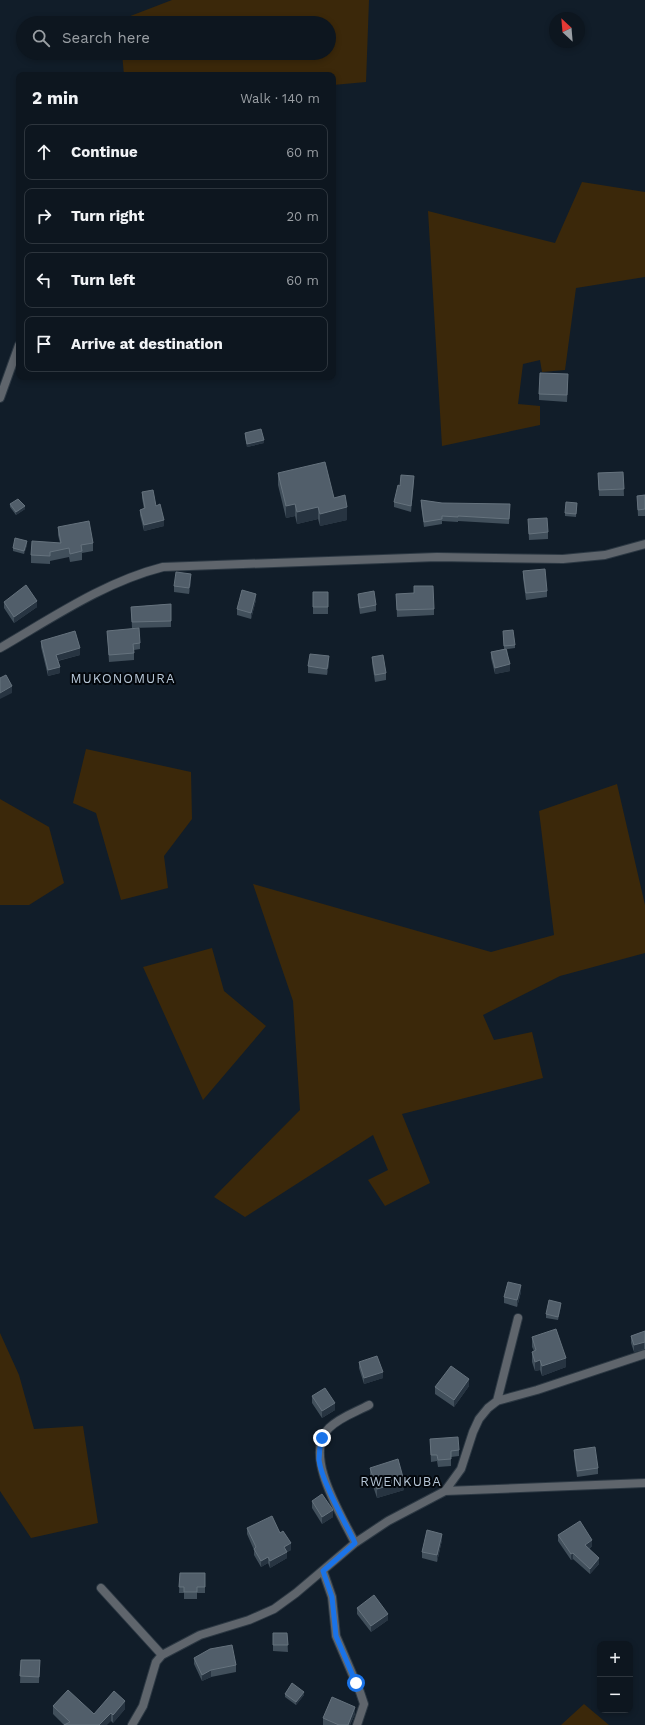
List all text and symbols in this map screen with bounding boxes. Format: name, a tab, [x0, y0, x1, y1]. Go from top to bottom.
north arrow	[549, 12, 585, 48]
search box	[16, 16, 336, 60]
icon: search	[30, 27, 52, 49]
text: Search here	[62, 29, 150, 47]
text: 2 min	[32, 88, 78, 108]
text: Walk · 140 m	[240, 91, 320, 106]
icon: ahead	[33, 141, 55, 163]
text: Continue	[71, 143, 138, 161]
text: 60 m	[286, 145, 319, 160]
icon: right	[33, 205, 55, 227]
text: Turn right	[71, 207, 144, 225]
text: 20 m	[287, 209, 319, 224]
icon: left	[33, 269, 55, 291]
text: Turn left	[71, 271, 135, 289]
text: 60 m	[286, 273, 319, 288]
icon: arrive	[33, 333, 55, 355]
text: Arrive at destination	[71, 335, 223, 353]
district label: MUKONOMURA	[71, 671, 175, 686]
route end	[313, 1429, 331, 1447]
district label: RWENKUBA	[360, 1474, 442, 1489]
map controls	[597, 1641, 633, 1713]
button: +	[597, 1641, 633, 1677]
route start	[347, 1674, 365, 1692]
button: −	[597, 1677, 633, 1713]

